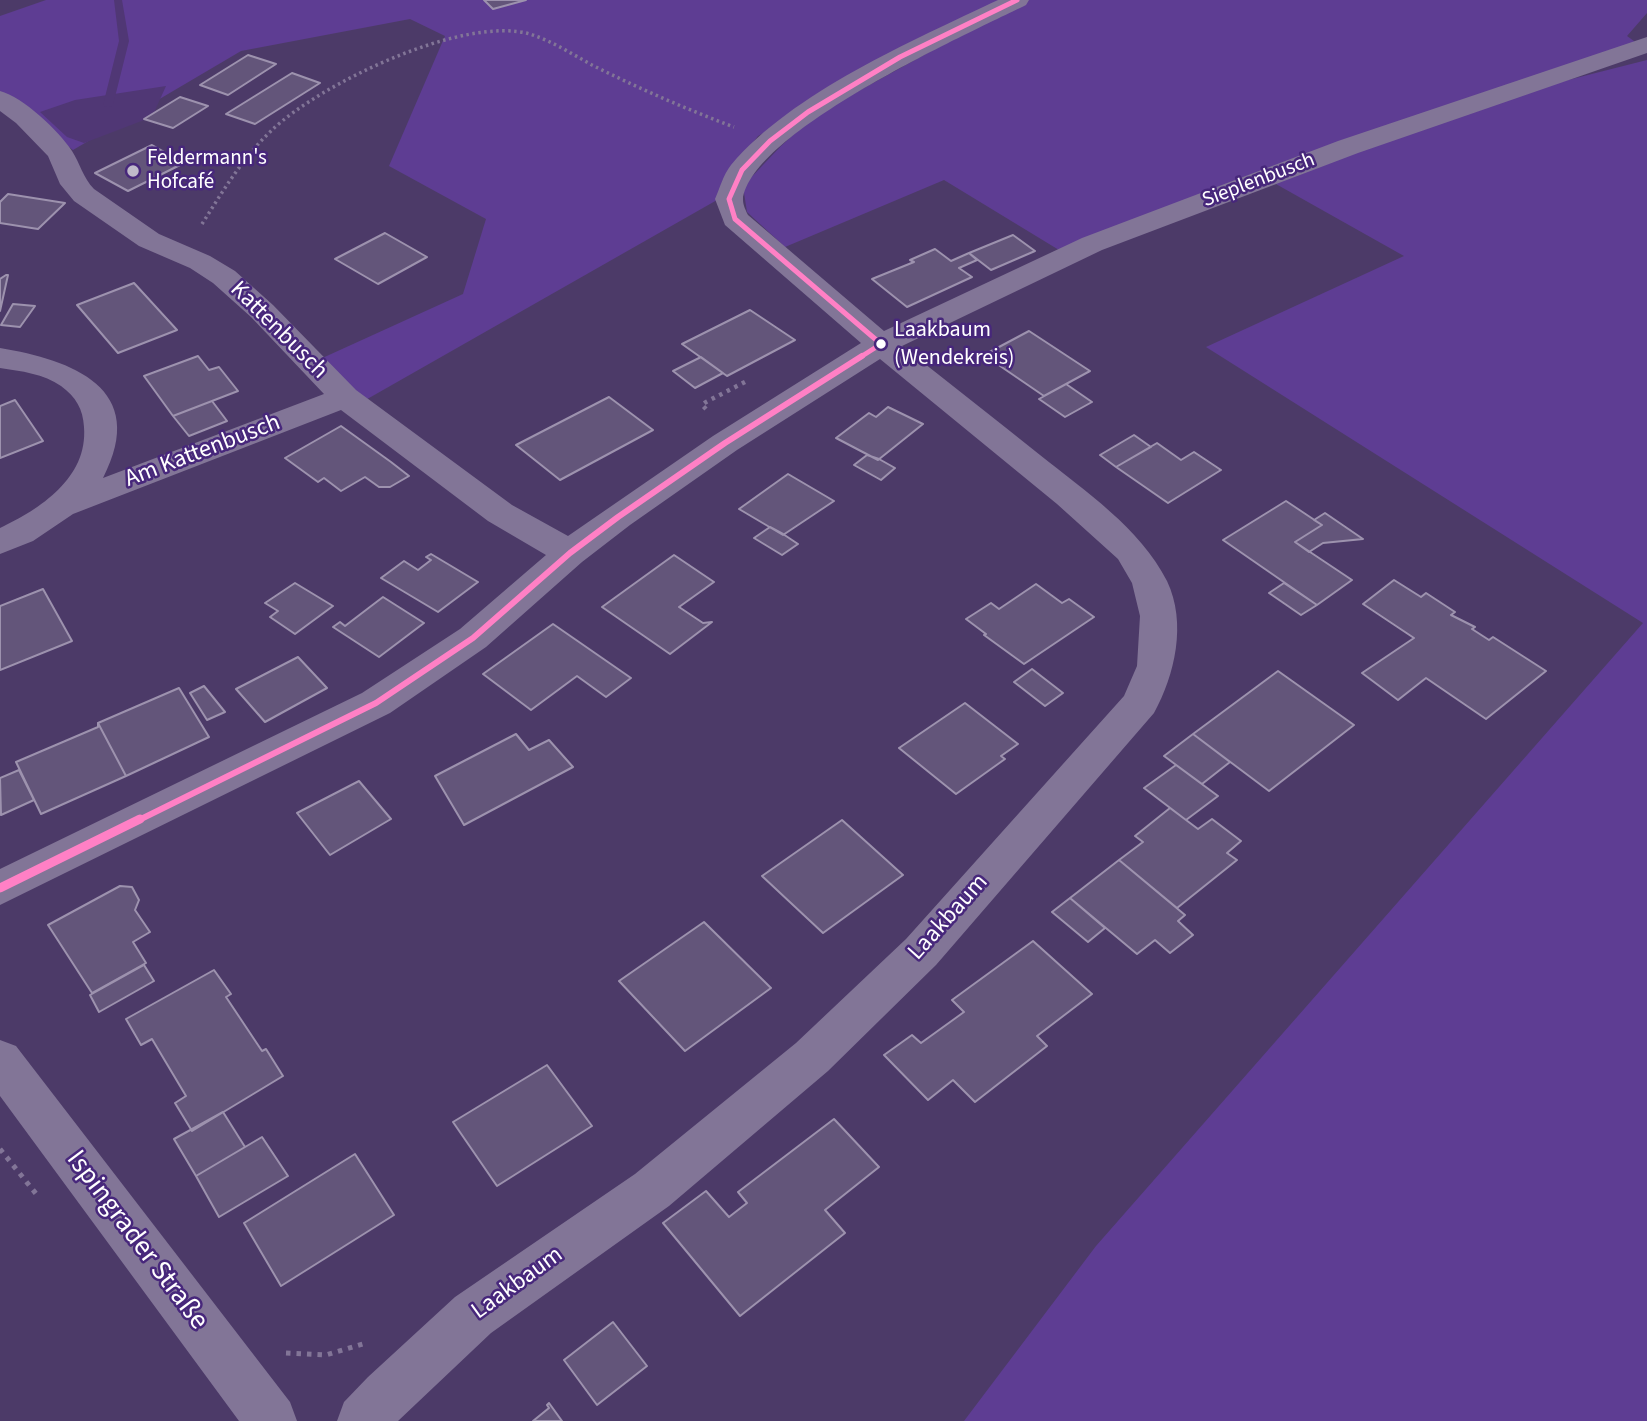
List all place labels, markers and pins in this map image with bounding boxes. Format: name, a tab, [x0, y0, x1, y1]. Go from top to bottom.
place label: Feldermann's Hofcafé	[147, 146, 267, 196]
marker: Feldermann's Hofcafé	[125, 163, 141, 179]
place label: Laakbaum (Wendekreis)	[894, 318, 1015, 370]
marker: Laakbaum (Wendekreis)	[874, 337, 888, 351]

